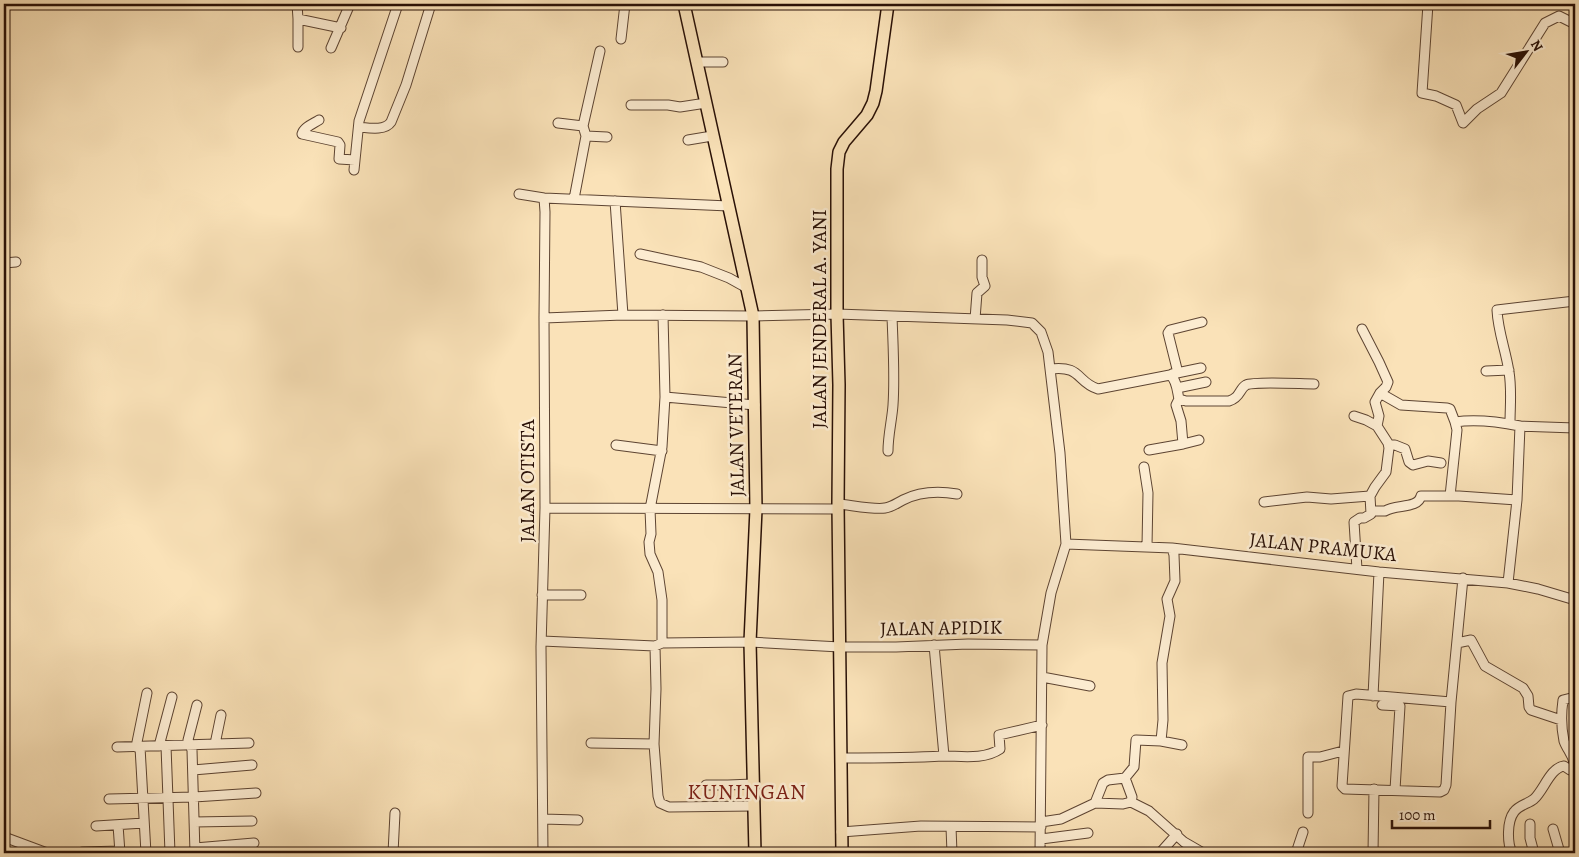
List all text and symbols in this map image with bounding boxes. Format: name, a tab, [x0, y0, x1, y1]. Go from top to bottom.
north arrow	[1502, 28, 1552, 78]
text: N	[1526, 36, 1547, 55]
street label: JALAN JENDERAL A. YANI	[806, 209, 833, 429]
street label: JALAN VETERAN	[721, 353, 751, 497]
street label: JALAN OTISTA	[514, 419, 541, 543]
street label: JALAN PRAMUKA	[1248, 526, 1398, 568]
street label: JALAN APIDIK	[880, 613, 1003, 643]
district label: KUNINGAN	[687, 777, 807, 807]
scale bar	[1392, 797, 1489, 829]
text: 100 m	[1399, 805, 1436, 825]

